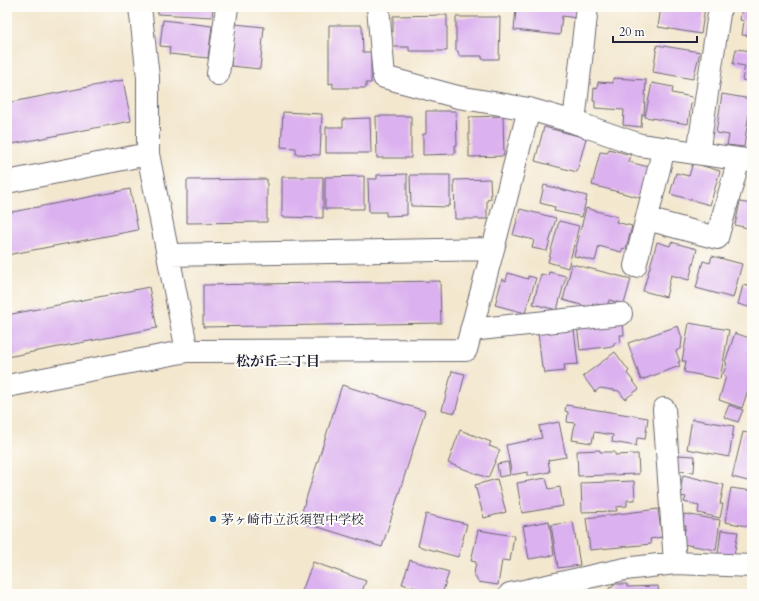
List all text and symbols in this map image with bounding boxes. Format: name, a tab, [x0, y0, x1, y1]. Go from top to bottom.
scale bar	[613, 18, 697, 44]
text: 20 m	[619, 24, 646, 40]
district label: 松が丘二丁目	[236, 352, 320, 371]
place label: 茅ヶ崎市立浜須賀中学校	[221, 511, 364, 529]
marker: 茅ヶ崎市立浜須賀中学校	[208, 514, 218, 524]

